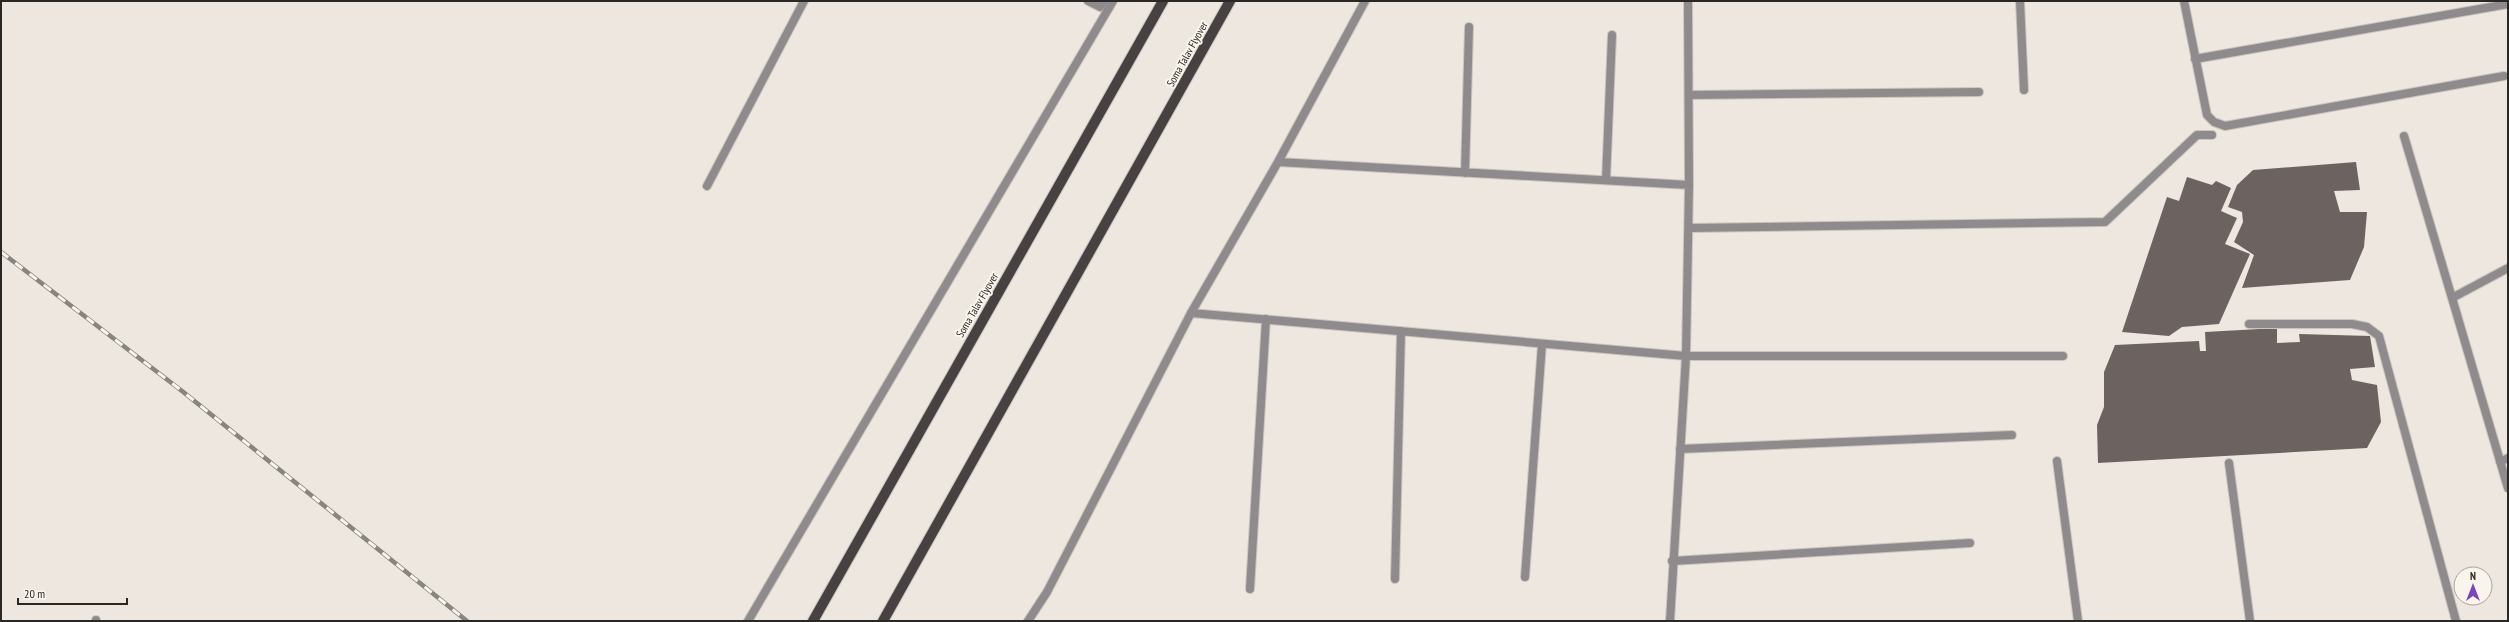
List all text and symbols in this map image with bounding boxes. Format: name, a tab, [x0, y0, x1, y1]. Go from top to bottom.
street label: Soma Talav Flyover	[1163, 19, 1211, 89]
street label: Soma Talav Flyover	[953, 270, 1001, 340]
north arrow	[2453, 566, 2493, 606]
text: N	[2470, 569, 2476, 583]
scale bar	[18, 580, 127, 606]
text: 20 m	[24, 586, 45, 601]

